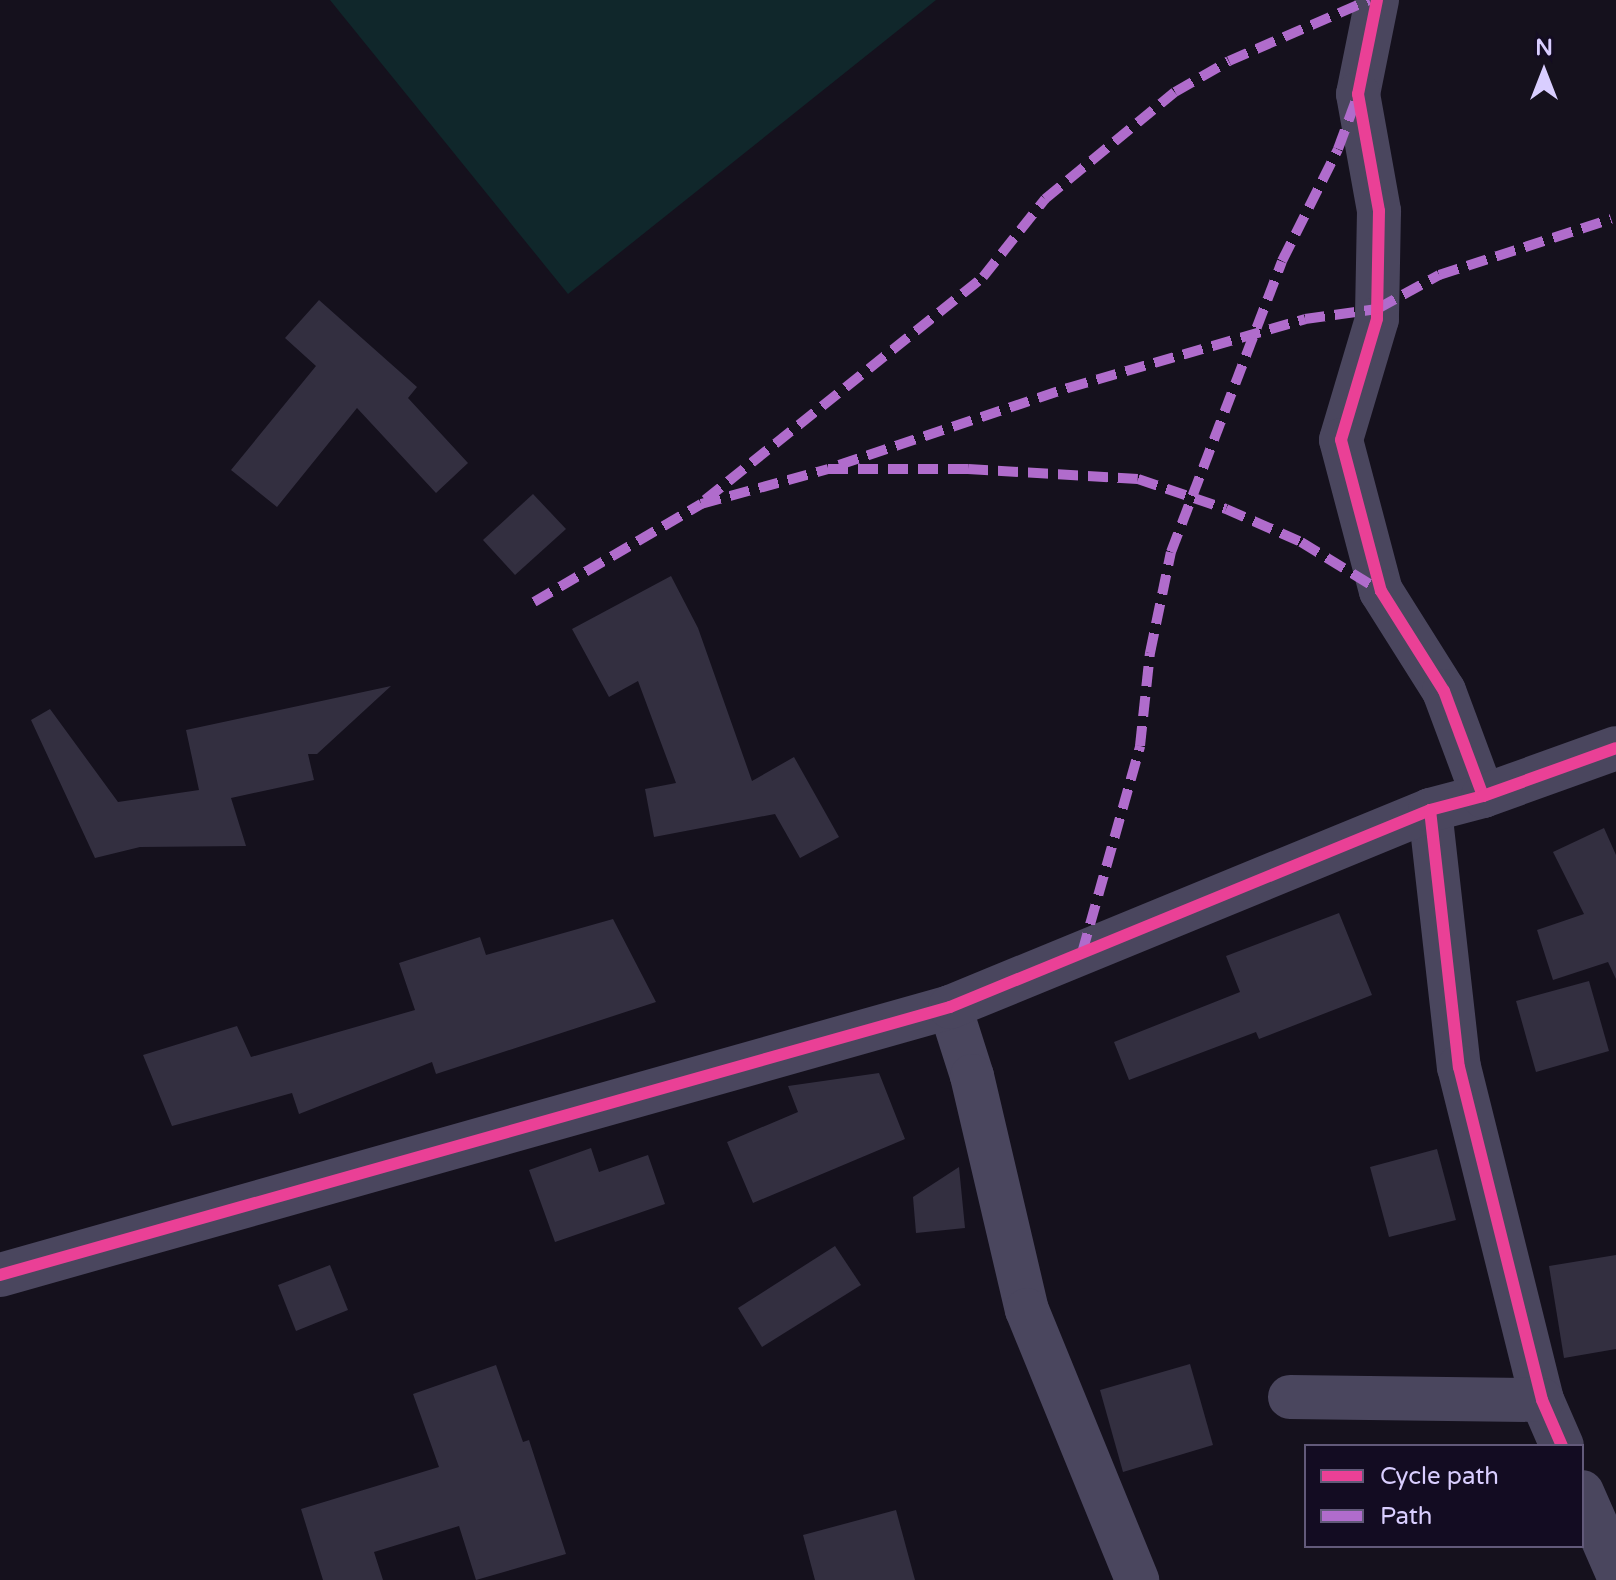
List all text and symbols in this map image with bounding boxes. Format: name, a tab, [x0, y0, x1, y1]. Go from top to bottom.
north arrow	[1504, 32, 1584, 112]
text: N	[1535, 35, 1553, 61]
legend	[1304, 1444, 1584, 1548]
text: Cycle path	[1380, 1462, 1499, 1491]
text: Path	[1380, 1502, 1433, 1531]

